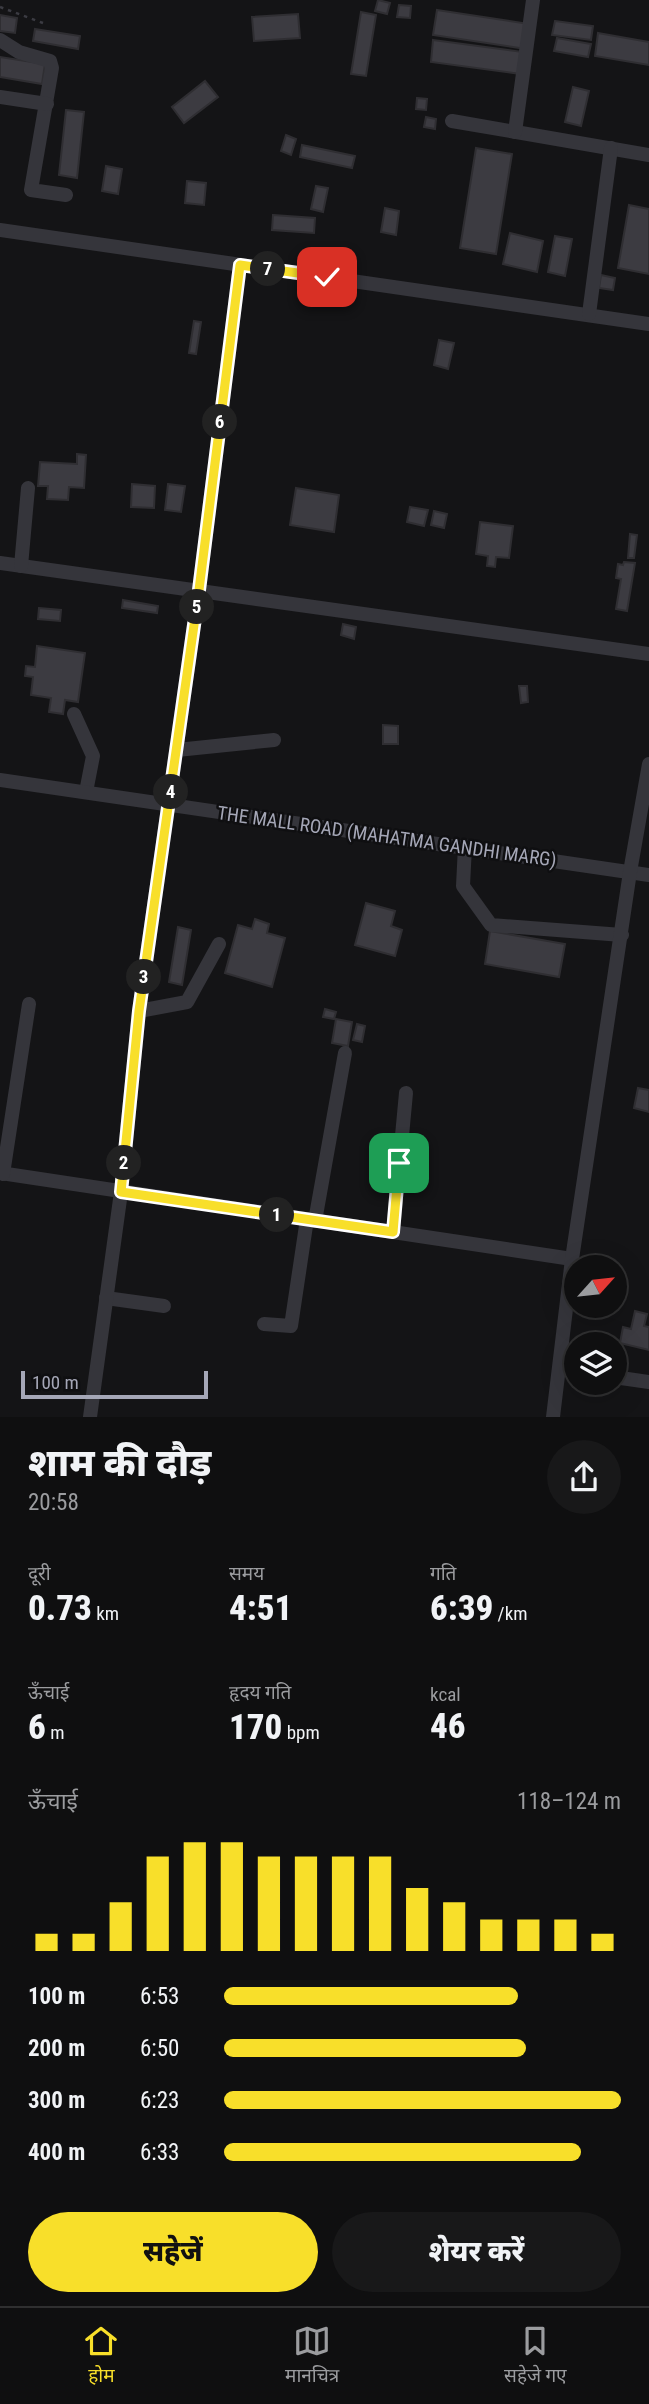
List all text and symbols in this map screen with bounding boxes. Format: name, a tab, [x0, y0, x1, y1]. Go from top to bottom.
pin	[297, 247, 357, 307]
pin: 7	[250, 252, 286, 286]
text: 7	[263, 257, 272, 280]
icon: check	[308, 258, 346, 296]
pin: 6	[202, 404, 238, 440]
text: 6	[215, 410, 224, 433]
pin: 5	[180, 590, 214, 624]
text: 5	[192, 595, 201, 618]
pin: 4	[154, 774, 188, 810]
text: 4	[166, 780, 175, 803]
street label: THE MALL ROAD (MAHATMA GANDHI MARG)	[216, 801, 558, 872]
pin: 3	[127, 960, 162, 995]
text: 3	[139, 965, 148, 988]
pin	[369, 1133, 429, 1193]
icon: arrive	[380, 1144, 418, 1182]
pin: 2	[106, 1146, 142, 1180]
text: 2	[119, 1151, 128, 1174]
pin: 1	[260, 1198, 294, 1232]
text: 1	[272, 1203, 281, 1226]
north arrow	[564, 1255, 626, 1318]
map controls	[564, 1255, 627, 1395]
button: layers	[564, 1332, 627, 1395]
scale bar	[21, 1368, 208, 1400]
text: 100 m	[32, 1371, 79, 1394]
button: share	[547, 1440, 621, 1514]
text: शाम की दौड़	[28, 1441, 211, 1485]
text: 20:58	[28, 1489, 79, 1516]
text: दूरी	[28, 1562, 51, 1585]
text: समय	[229, 1562, 264, 1585]
text: गति	[430, 1562, 456, 1585]
text: 0.73	[28, 1588, 92, 1629]
text: 4:51	[229, 1588, 292, 1629]
text: 6:39	[430, 1588, 493, 1629]
text: km	[92, 1602, 119, 1625]
text: /km	[493, 1602, 528, 1625]
text: ऊँचाई	[28, 1681, 69, 1704]
text: हृदय गति	[229, 1681, 291, 1704]
text: kcal	[430, 1683, 461, 1706]
text: 46	[430, 1706, 466, 1747]
text: 6	[28, 1707, 46, 1748]
text: 170	[229, 1707, 282, 1748]
text: m	[46, 1721, 64, 1744]
text: bpm	[282, 1721, 320, 1744]
text: ऊँचाई	[28, 1788, 78, 1815]
text: 118–124 m	[517, 1788, 621, 1815]
text: 100 m	[28, 1983, 85, 2010]
text: 6:53	[140, 1983, 179, 2010]
text: 200 m	[28, 2035, 85, 2062]
text: 6:50	[140, 2035, 179, 2062]
text: 300 m	[28, 2087, 85, 2114]
text: 6:23	[140, 2087, 179, 2114]
text: 400 m	[28, 2139, 85, 2166]
text: 6:33	[140, 2139, 179, 2166]
button: सहेजें	[28, 2212, 318, 2292]
button: शेयर करें	[332, 2212, 621, 2292]
tab: होम	[82, 2322, 120, 2390]
tab: मानचित्र	[285, 2322, 339, 2390]
tab: सहेजे गए	[504, 2322, 567, 2390]

